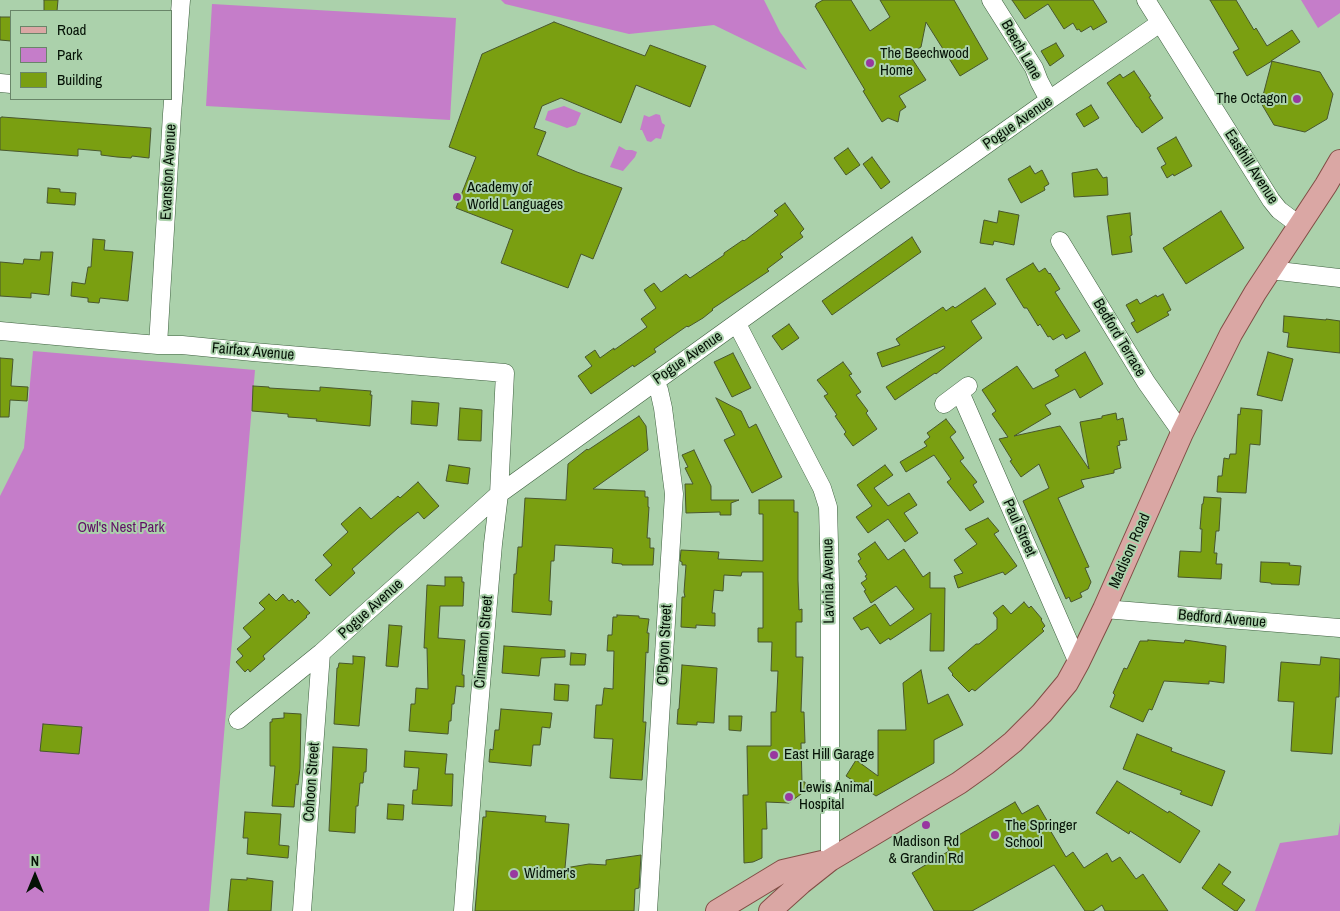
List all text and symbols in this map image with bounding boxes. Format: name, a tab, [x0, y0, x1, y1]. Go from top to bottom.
legend	[10, 10, 172, 100]
street label: Beech Lane	[997, 17, 1045, 83]
text: Road	[57, 19, 86, 40]
text: Park	[57, 44, 82, 65]
place label: The Beechwood Home	[880, 45, 969, 80]
marker: The Beechwood Home	[864, 57, 876, 69]
text: Building	[57, 69, 102, 90]
place label: The Octagon	[1216, 90, 1287, 108]
street label: Pogue Avenue	[980, 93, 1056, 153]
marker: The Octagon	[1291, 93, 1303, 105]
street label: Evanston Avenue	[157, 123, 181, 221]
street label: Easthill Avenue	[1220, 126, 1282, 208]
place label: Academy of World Languages	[467, 179, 563, 214]
marker: Academy of World Languages	[451, 191, 463, 203]
street label: Bedford Terrace	[1089, 296, 1149, 380]
street label: Pogue Avenue	[650, 328, 726, 388]
street label: Fairfax Avenue	[211, 339, 295, 365]
street label: Paul Street	[998, 497, 1040, 559]
street label: Madison Road	[1106, 511, 1154, 591]
park label: Owl's Nest Park	[77, 519, 165, 537]
street label: Lavinia Avenue	[819, 538, 839, 624]
street label: Pogue Avenue	[335, 575, 407, 643]
street label: Cinnamon Street	[471, 595, 497, 689]
street label: O’Bryon Street	[654, 604, 676, 686]
street label: Bedford Avenue	[1177, 606, 1267, 632]
street label: Cohoon Street	[300, 742, 324, 822]
place label: East Hill Garage	[784, 746, 874, 764]
marker: East Hill Garage	[768, 749, 780, 761]
place label: Lewis Animal Hospital	[799, 779, 873, 814]
marker: Lewis Animal Hospital	[783, 791, 795, 803]
place label: The Springer School	[1005, 817, 1077, 852]
marker: Madison Rd & Grandin Rd	[920, 819, 932, 831]
marker: The Springer School	[989, 829, 1001, 841]
place label: Madison Rd & Grandin Rd	[888, 833, 964, 868]
north arrow	[10, 851, 60, 901]
text: N	[31, 852, 39, 870]
place label: Widmer's	[524, 865, 576, 883]
marker: Widmer's	[508, 868, 520, 880]

